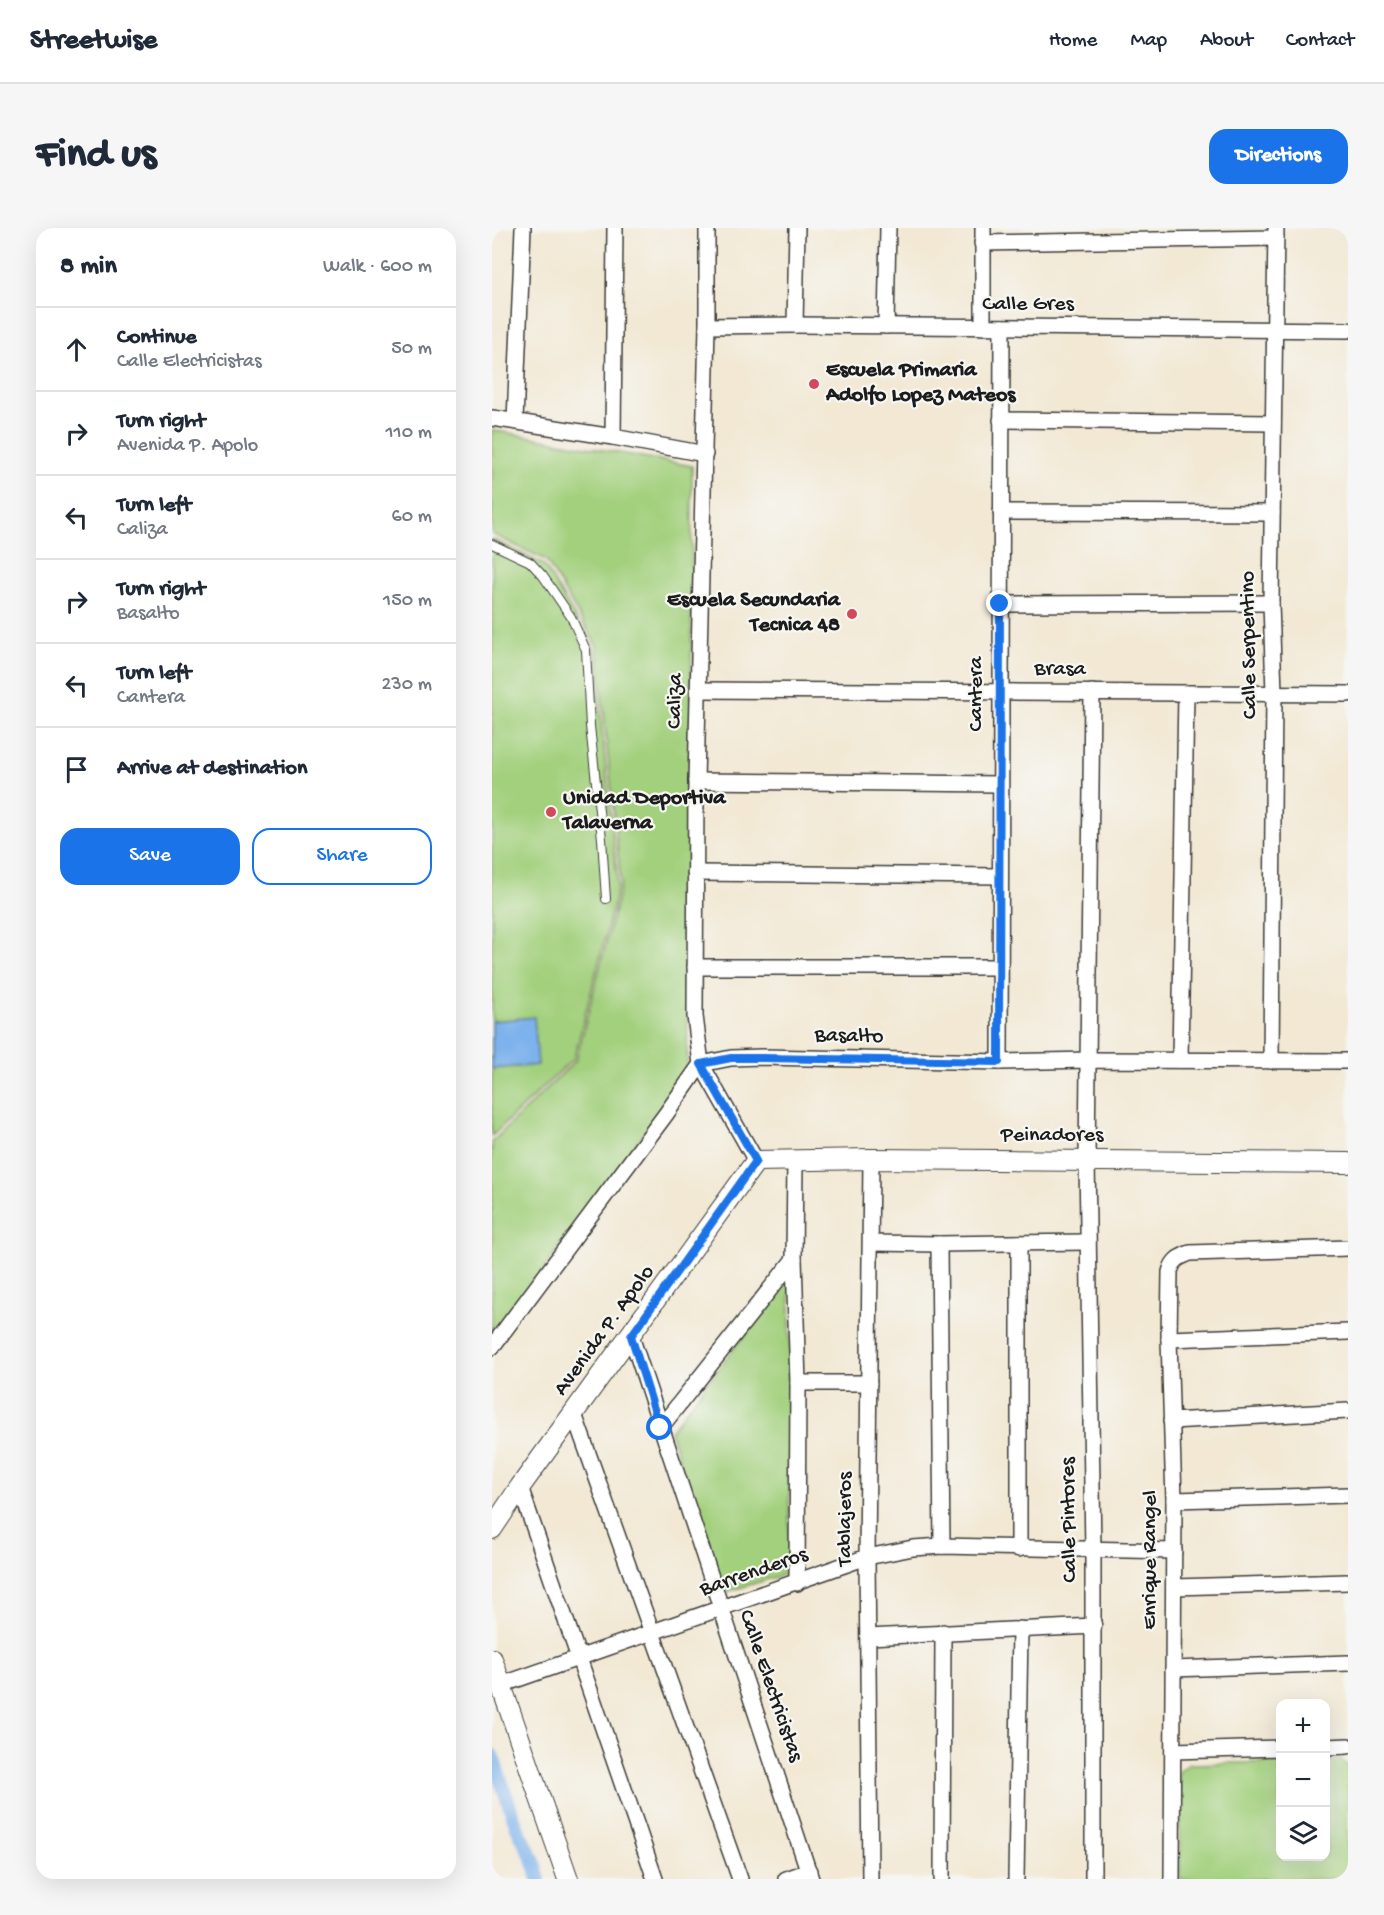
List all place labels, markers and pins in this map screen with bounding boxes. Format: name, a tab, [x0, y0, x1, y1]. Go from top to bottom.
place label: Escuela Primaria Adolfo Lopez Mateos	[825, 358, 1017, 409]
marker: Escuela Primaria Adolfo Lopez Mateos	[807, 377, 821, 391]
place label: Escuela Secundaria Tecnica 48	[667, 588, 842, 639]
marker: Escuela Secundaria Tecnica 48	[845, 607, 859, 621]
place label: Unidad Deportiva Talaverna	[561, 786, 727, 837]
marker: Unidad Deportiva Talaverna	[544, 805, 558, 819]

